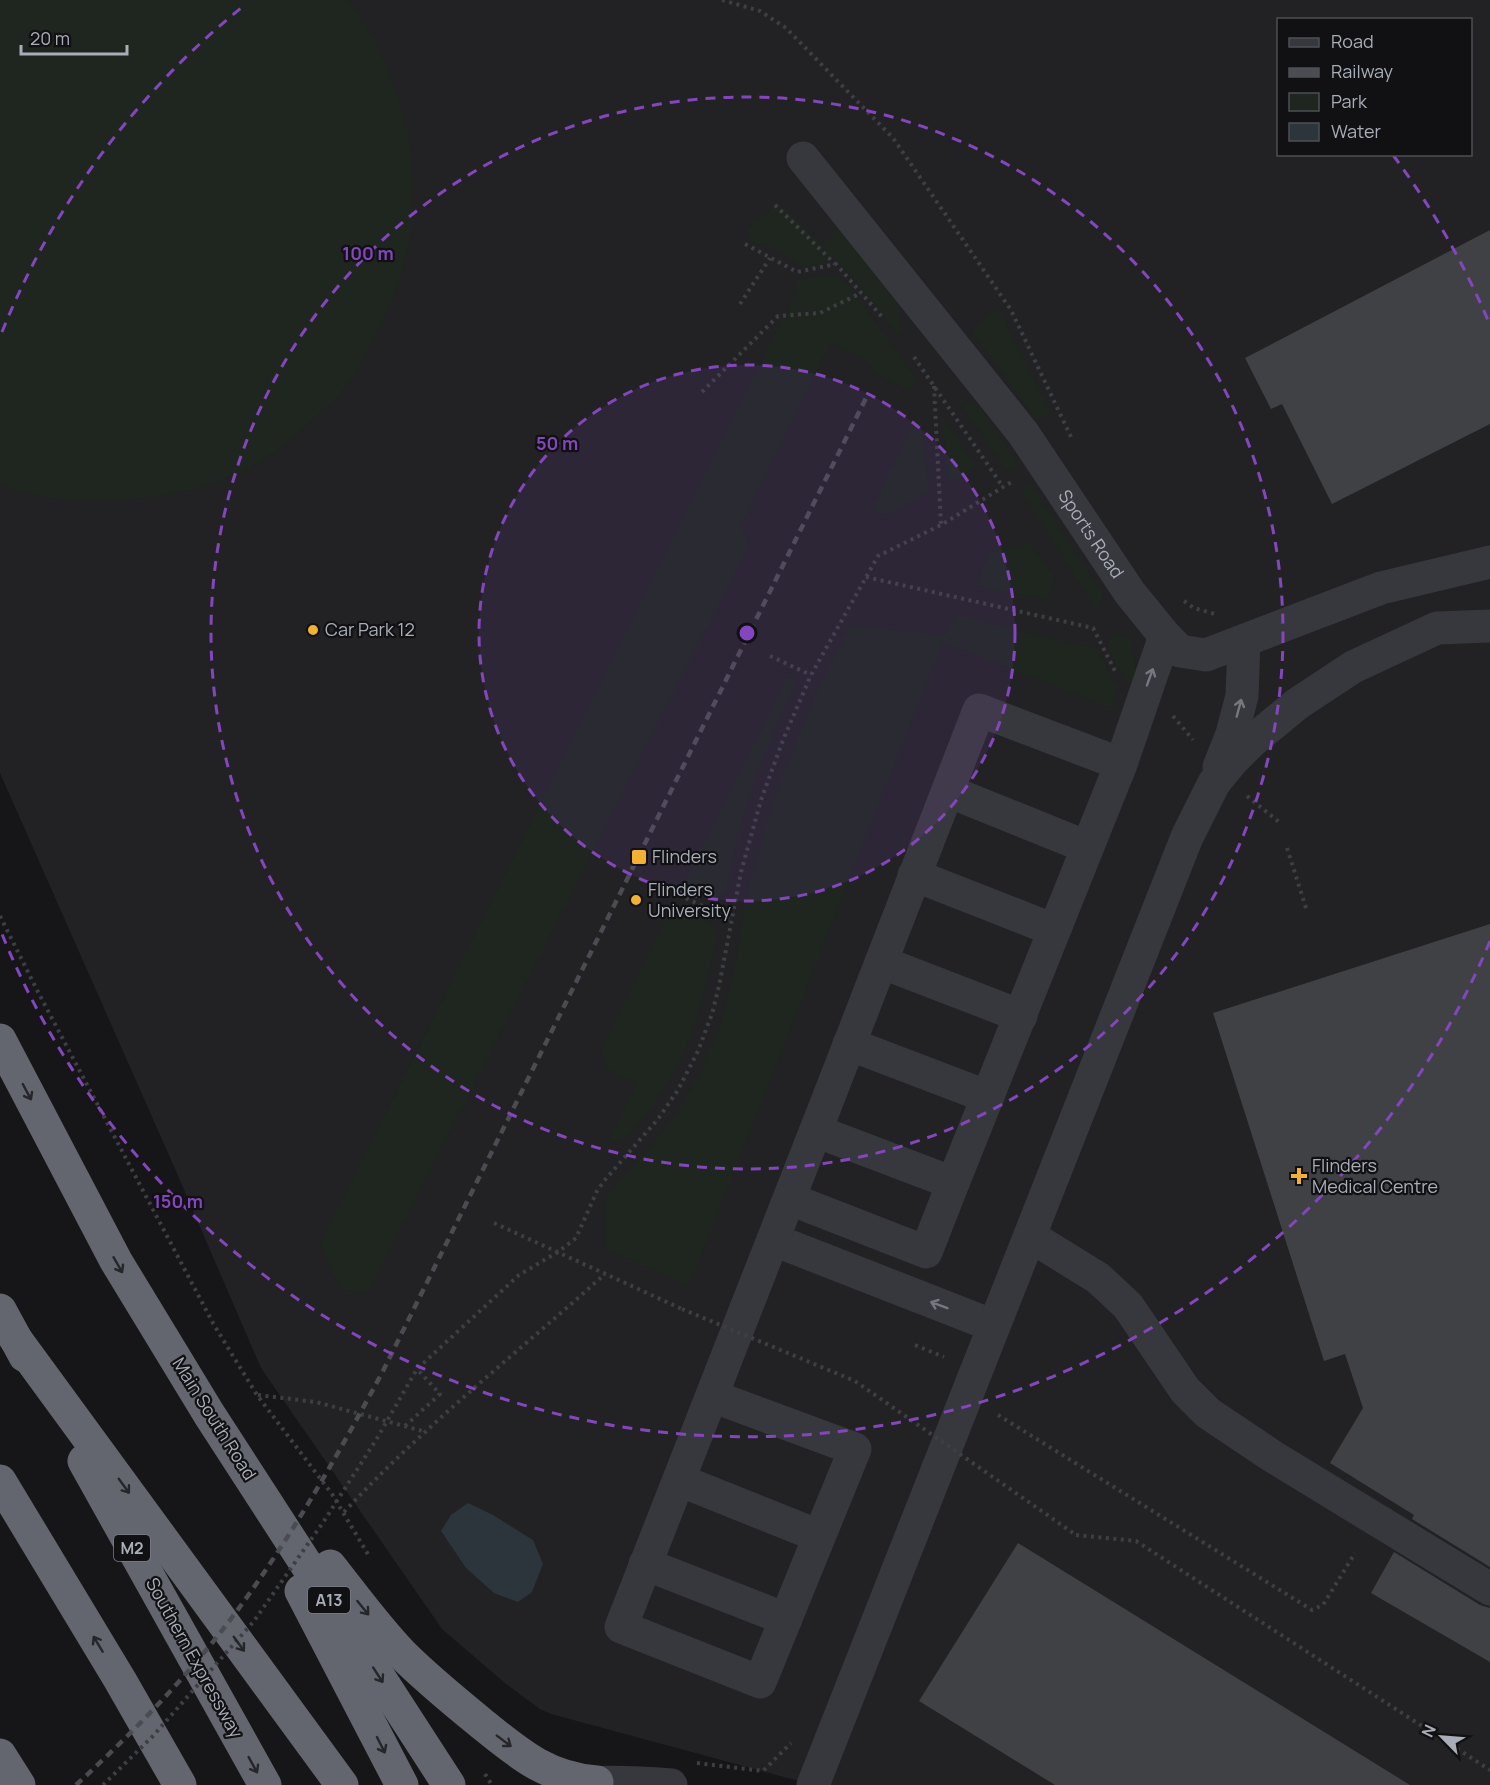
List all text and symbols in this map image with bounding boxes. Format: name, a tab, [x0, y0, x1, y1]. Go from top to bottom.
scale bar	[21, 18, 128, 56]
legend	[1277, 18, 1472, 156]
text: 20 m	[30, 26, 70, 50]
text: Road	[1331, 29, 1374, 53]
text: Railway	[1331, 59, 1393, 83]
text: Park	[1331, 89, 1368, 113]
text: Water	[1331, 119, 1381, 143]
text: 100 m	[342, 241, 394, 265]
text: 50 m	[536, 431, 578, 455]
street label: Sports Road	[1053, 485, 1130, 583]
place label: Car Park 12	[325, 617, 415, 641]
marker: Car Park 12	[306, 623, 320, 637]
centre of rings	[737, 623, 757, 643]
one-way arrow	[1146, 668, 1157, 687]
one-way arrow	[1233, 698, 1245, 717]
place label: Flinders	[652, 844, 717, 868]
marker: Flinders	[630, 848, 648, 866]
place label: Flinders University	[648, 877, 732, 922]
marker: Flinders University	[629, 893, 643, 907]
one-way arrow	[22, 1083, 33, 1101]
place label: Flinders Medical Centre	[1312, 1153, 1438, 1198]
marker: Flinders Medical Centre	[1290, 1167, 1308, 1185]
text: 150 m	[153, 1189, 203, 1213]
one-way arrow	[113, 1256, 125, 1273]
one-way arrow	[931, 1298, 949, 1309]
street label: Main South Road	[168, 1353, 262, 1484]
one-way arrow	[118, 1478, 130, 1494]
road number: M2	[114, 1535, 150, 1561]
street label: Southern Expressway	[141, 1573, 249, 1742]
road number: A13	[308, 1587, 350, 1613]
one-way arrow	[357, 1599, 370, 1615]
one-way arrow	[233, 1635, 246, 1651]
one-way arrow	[91, 1636, 103, 1653]
one-way arrow	[372, 1666, 384, 1682]
north arrow	[1412, 1707, 1472, 1767]
text: N	[1416, 1721, 1441, 1741]
one-way arrow	[496, 1735, 512, 1748]
one-way arrow	[376, 1736, 388, 1754]
one-way arrow	[248, 1756, 260, 1773]

